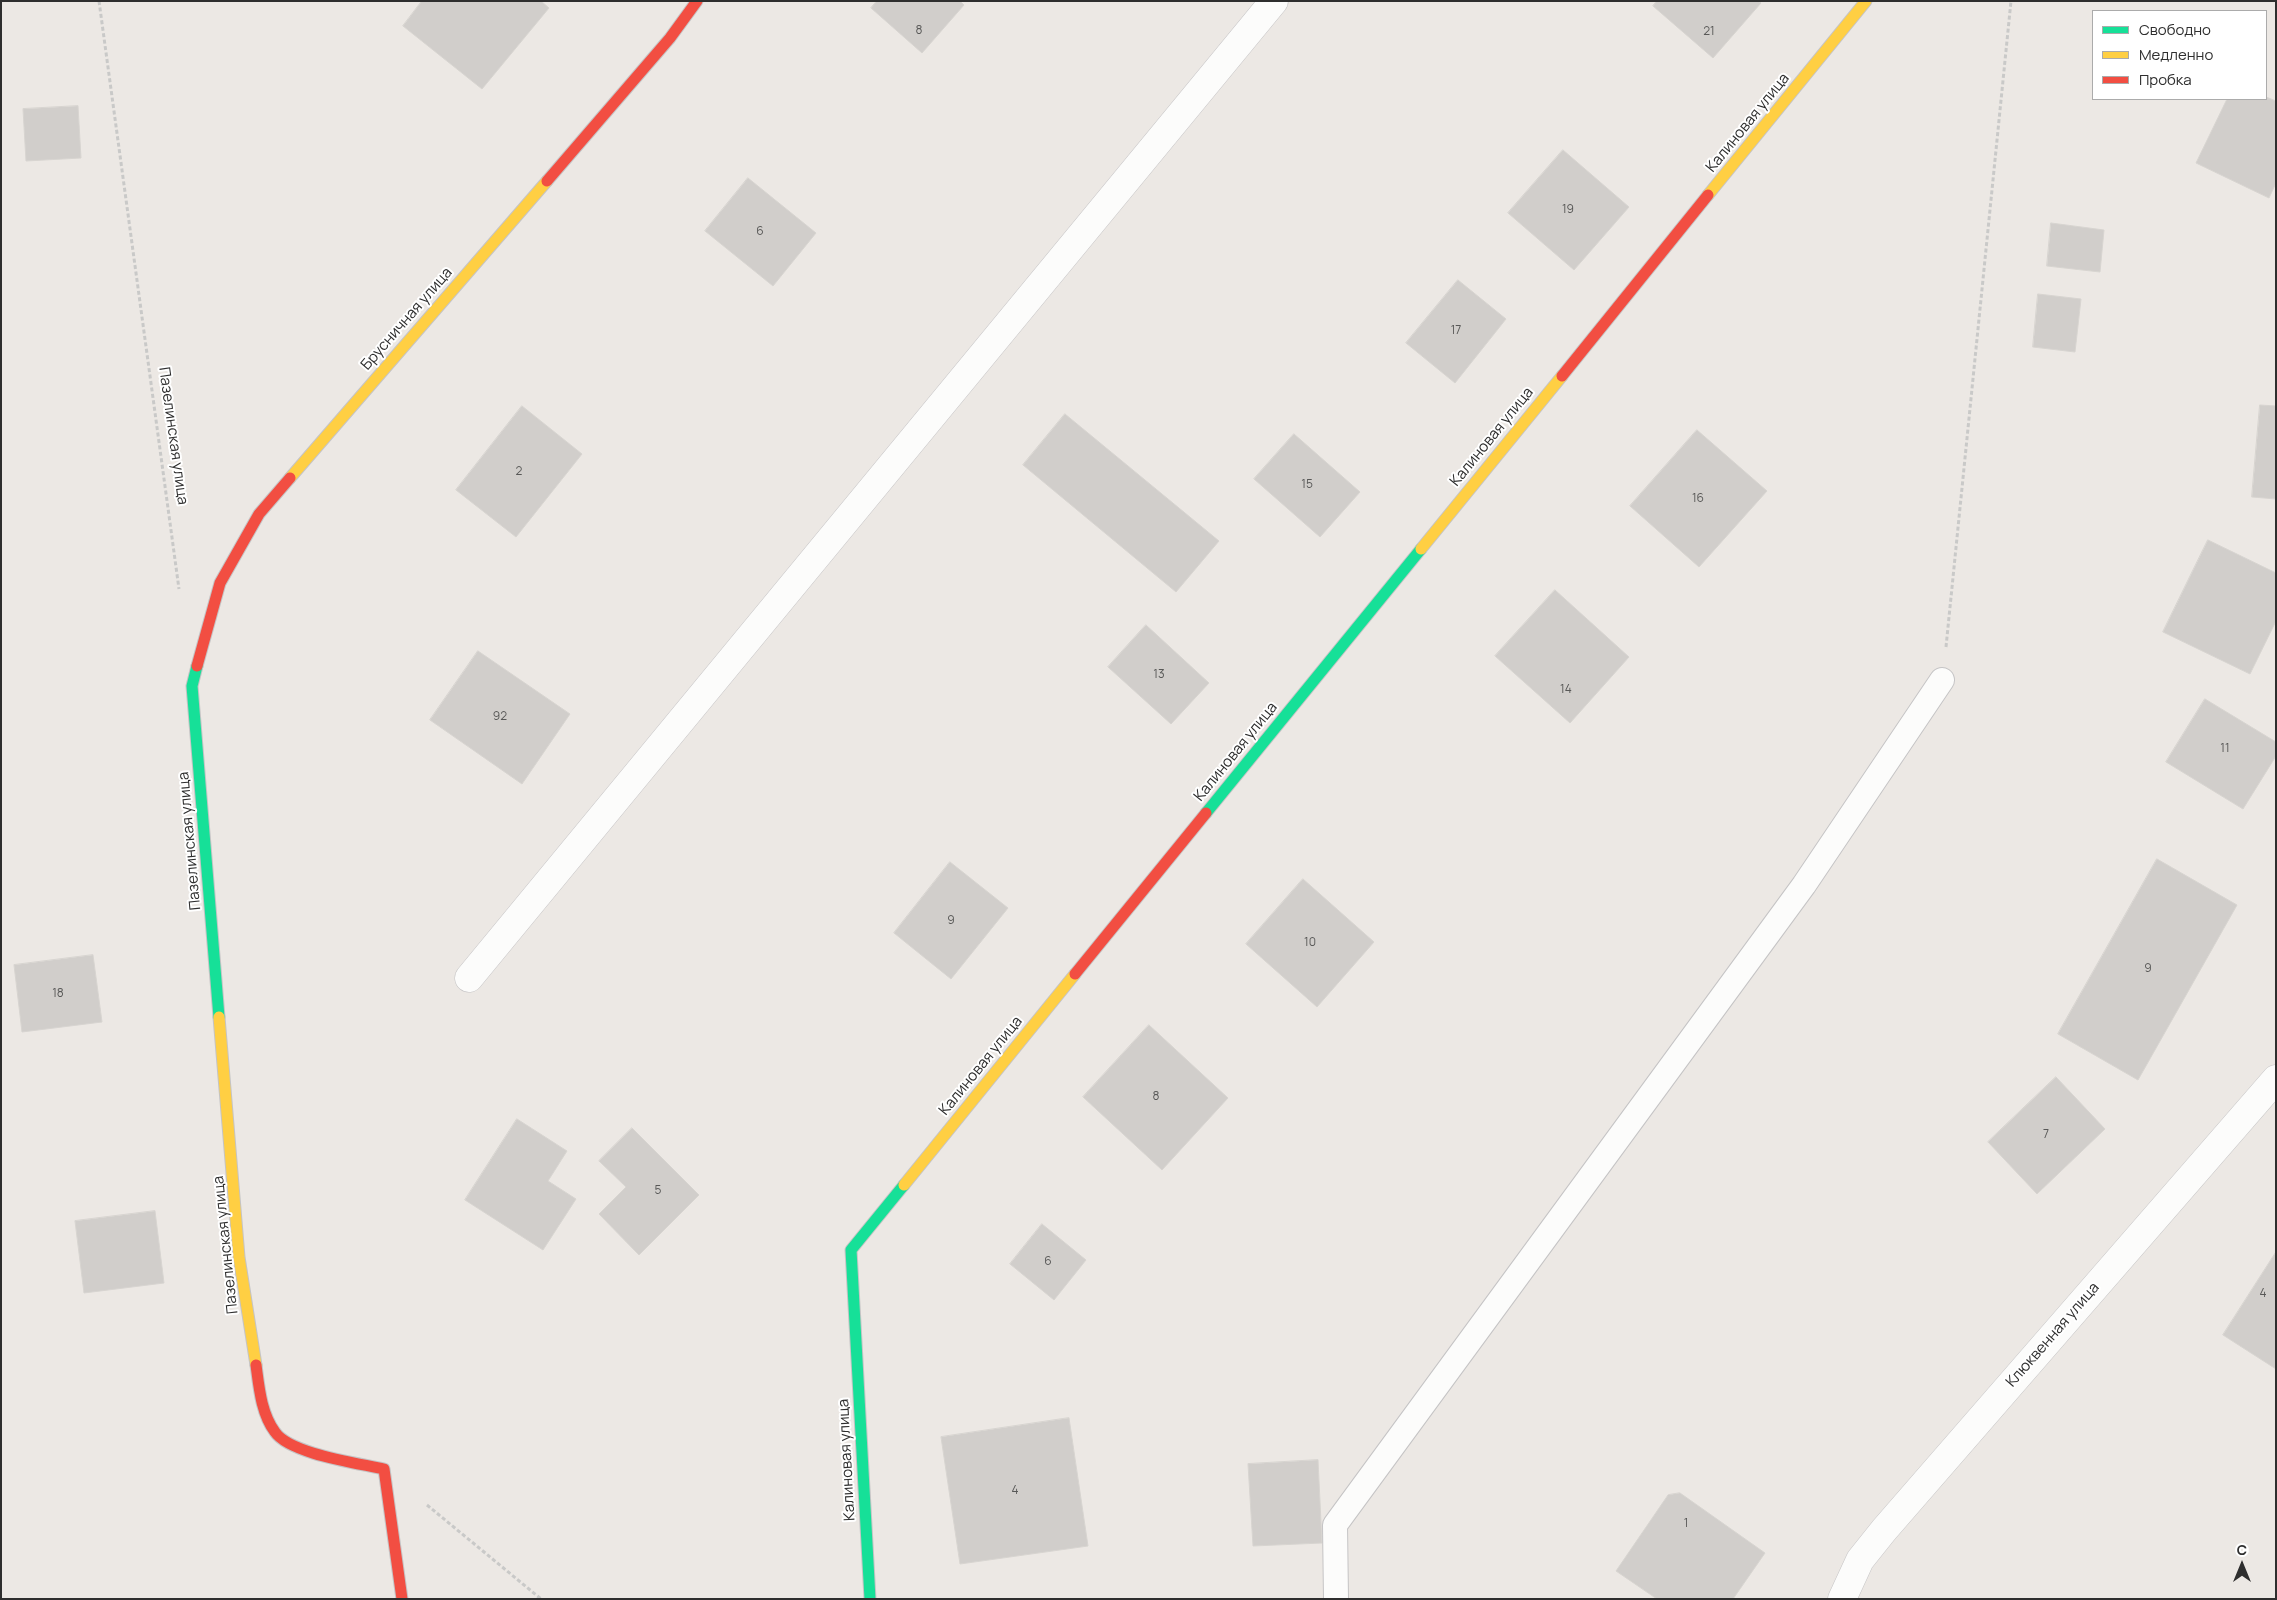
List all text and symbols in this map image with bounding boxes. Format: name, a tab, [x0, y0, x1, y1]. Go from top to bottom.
legend	[2092, 10, 2267, 100]
text: Свободно	[2139, 19, 2211, 40]
house number: 8	[916, 24, 922, 38]
house number: 21	[1703, 25, 1715, 39]
text: Медленно	[2139, 44, 2213, 65]
text: Пробка	[2139, 69, 2192, 90]
street label: Калиновая улица	[1703, 70, 1793, 176]
house number: 19	[1562, 203, 1574, 217]
house number: 6	[756, 225, 764, 239]
street label: Брусничная улица	[358, 264, 456, 374]
house number: 17	[1451, 324, 1461, 338]
street label: Пазелинская улица	[154, 366, 192, 506]
street label: Калиновая улица	[1447, 384, 1537, 490]
house number: 2	[516, 465, 522, 479]
house number: 15	[1301, 478, 1313, 492]
house number: 16	[1692, 492, 1704, 506]
house number: 13	[1153, 668, 1165, 682]
house number: 14	[1560, 683, 1572, 697]
street label: Калиновая улица	[1191, 699, 1281, 805]
house number: 92	[493, 710, 507, 724]
house number: 11	[2220, 742, 2230, 756]
street label: Пазелинская улица	[175, 771, 205, 911]
house number: 9	[947, 914, 955, 928]
house number: 10	[1304, 936, 1316, 950]
house number: 9	[2144, 962, 2152, 976]
house number: 18	[52, 987, 64, 1001]
street label: Калиновая улица	[936, 1013, 1026, 1119]
house number: 8	[1153, 1090, 1159, 1104]
house number: 7	[2043, 1128, 2049, 1142]
street label: Пазелинская улица	[210, 1175, 242, 1315]
house number: 5	[655, 1184, 661, 1198]
house number: 6	[1044, 1255, 1052, 1269]
street label: Клюквенная улица	[2003, 1279, 2103, 1391]
house number: 4	[2259, 1287, 2267, 1301]
street label: Калиновая улица	[835, 1399, 859, 1521]
house number: 4	[1011, 1484, 1019, 1498]
house number: 1	[1684, 1517, 1688, 1531]
north arrow	[2217, 1540, 2267, 1590]
text: С	[2237, 1540, 2247, 1559]

